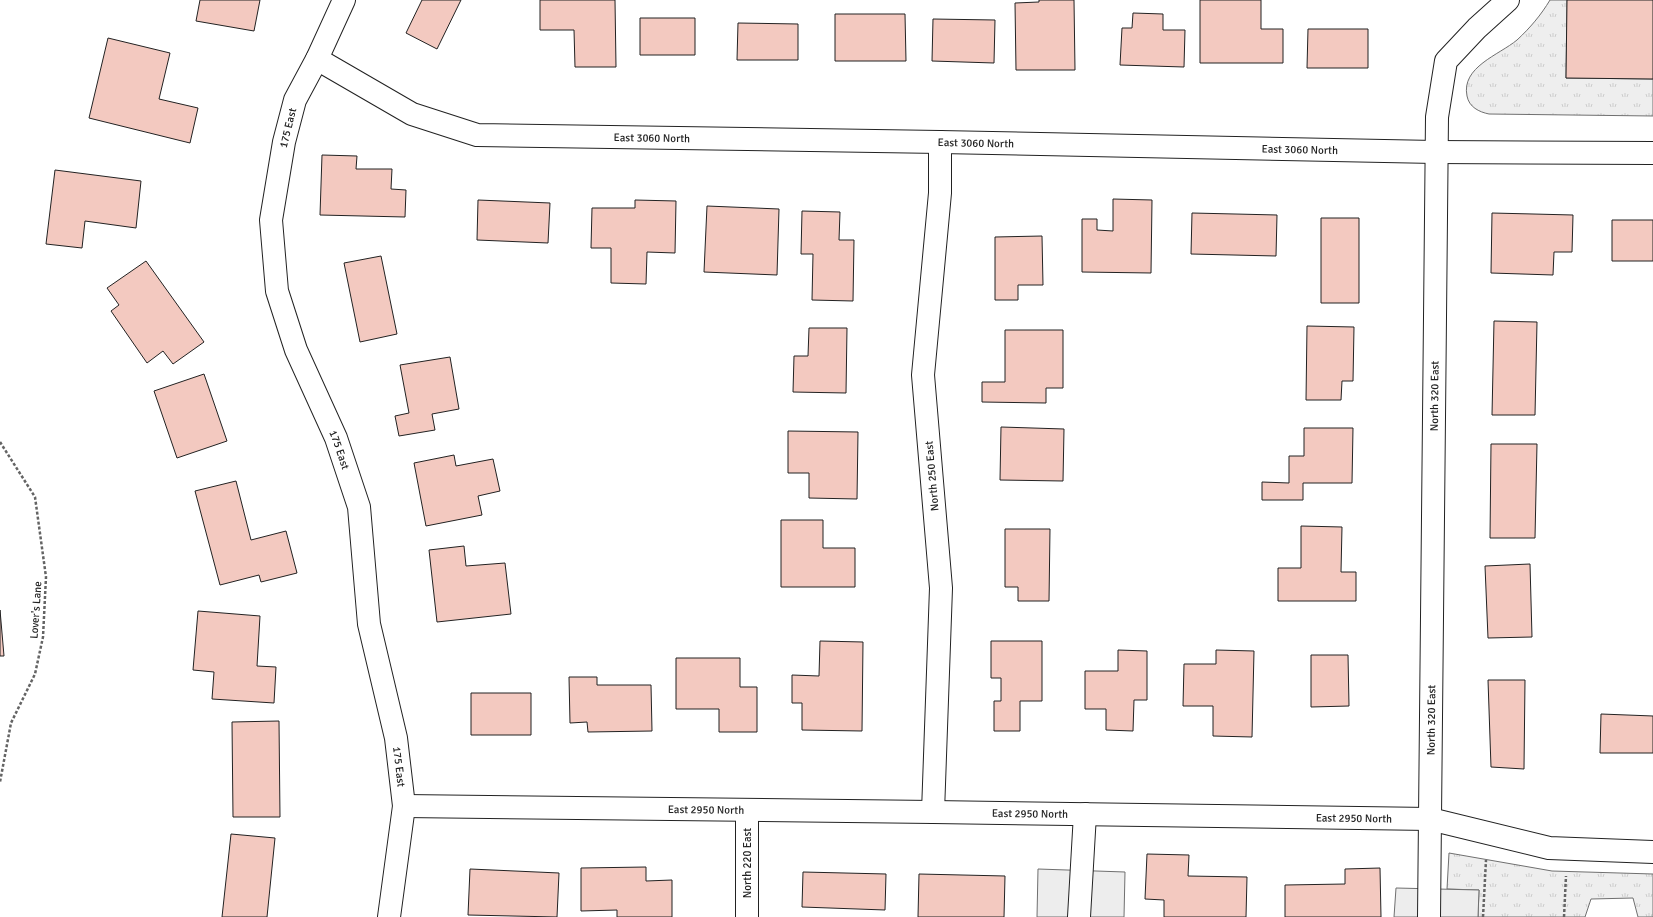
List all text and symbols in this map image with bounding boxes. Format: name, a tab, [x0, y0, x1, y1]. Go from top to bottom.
street label: 175 East	[277, 107, 299, 149]
street label: East 3060 North	[614, 131, 690, 145]
street label: East 3060 North	[938, 135, 1014, 150]
street label: East 3060 North	[1261, 142, 1338, 157]
street label: North 320 East	[1427, 361, 1441, 431]
street label: 175 East	[327, 428, 353, 471]
street label: North 250 East	[922, 440, 942, 512]
street label: Lover's Lane	[28, 581, 44, 639]
street label: North 320 East	[1424, 685, 1438, 755]
street label: 175 East	[391, 746, 408, 788]
street label: East 2950 North	[668, 802, 744, 816]
street label: East 2950 North	[992, 806, 1068, 820]
street label: East 2950 North	[1316, 811, 1392, 825]
street label: North 220 East	[741, 828, 754, 898]

